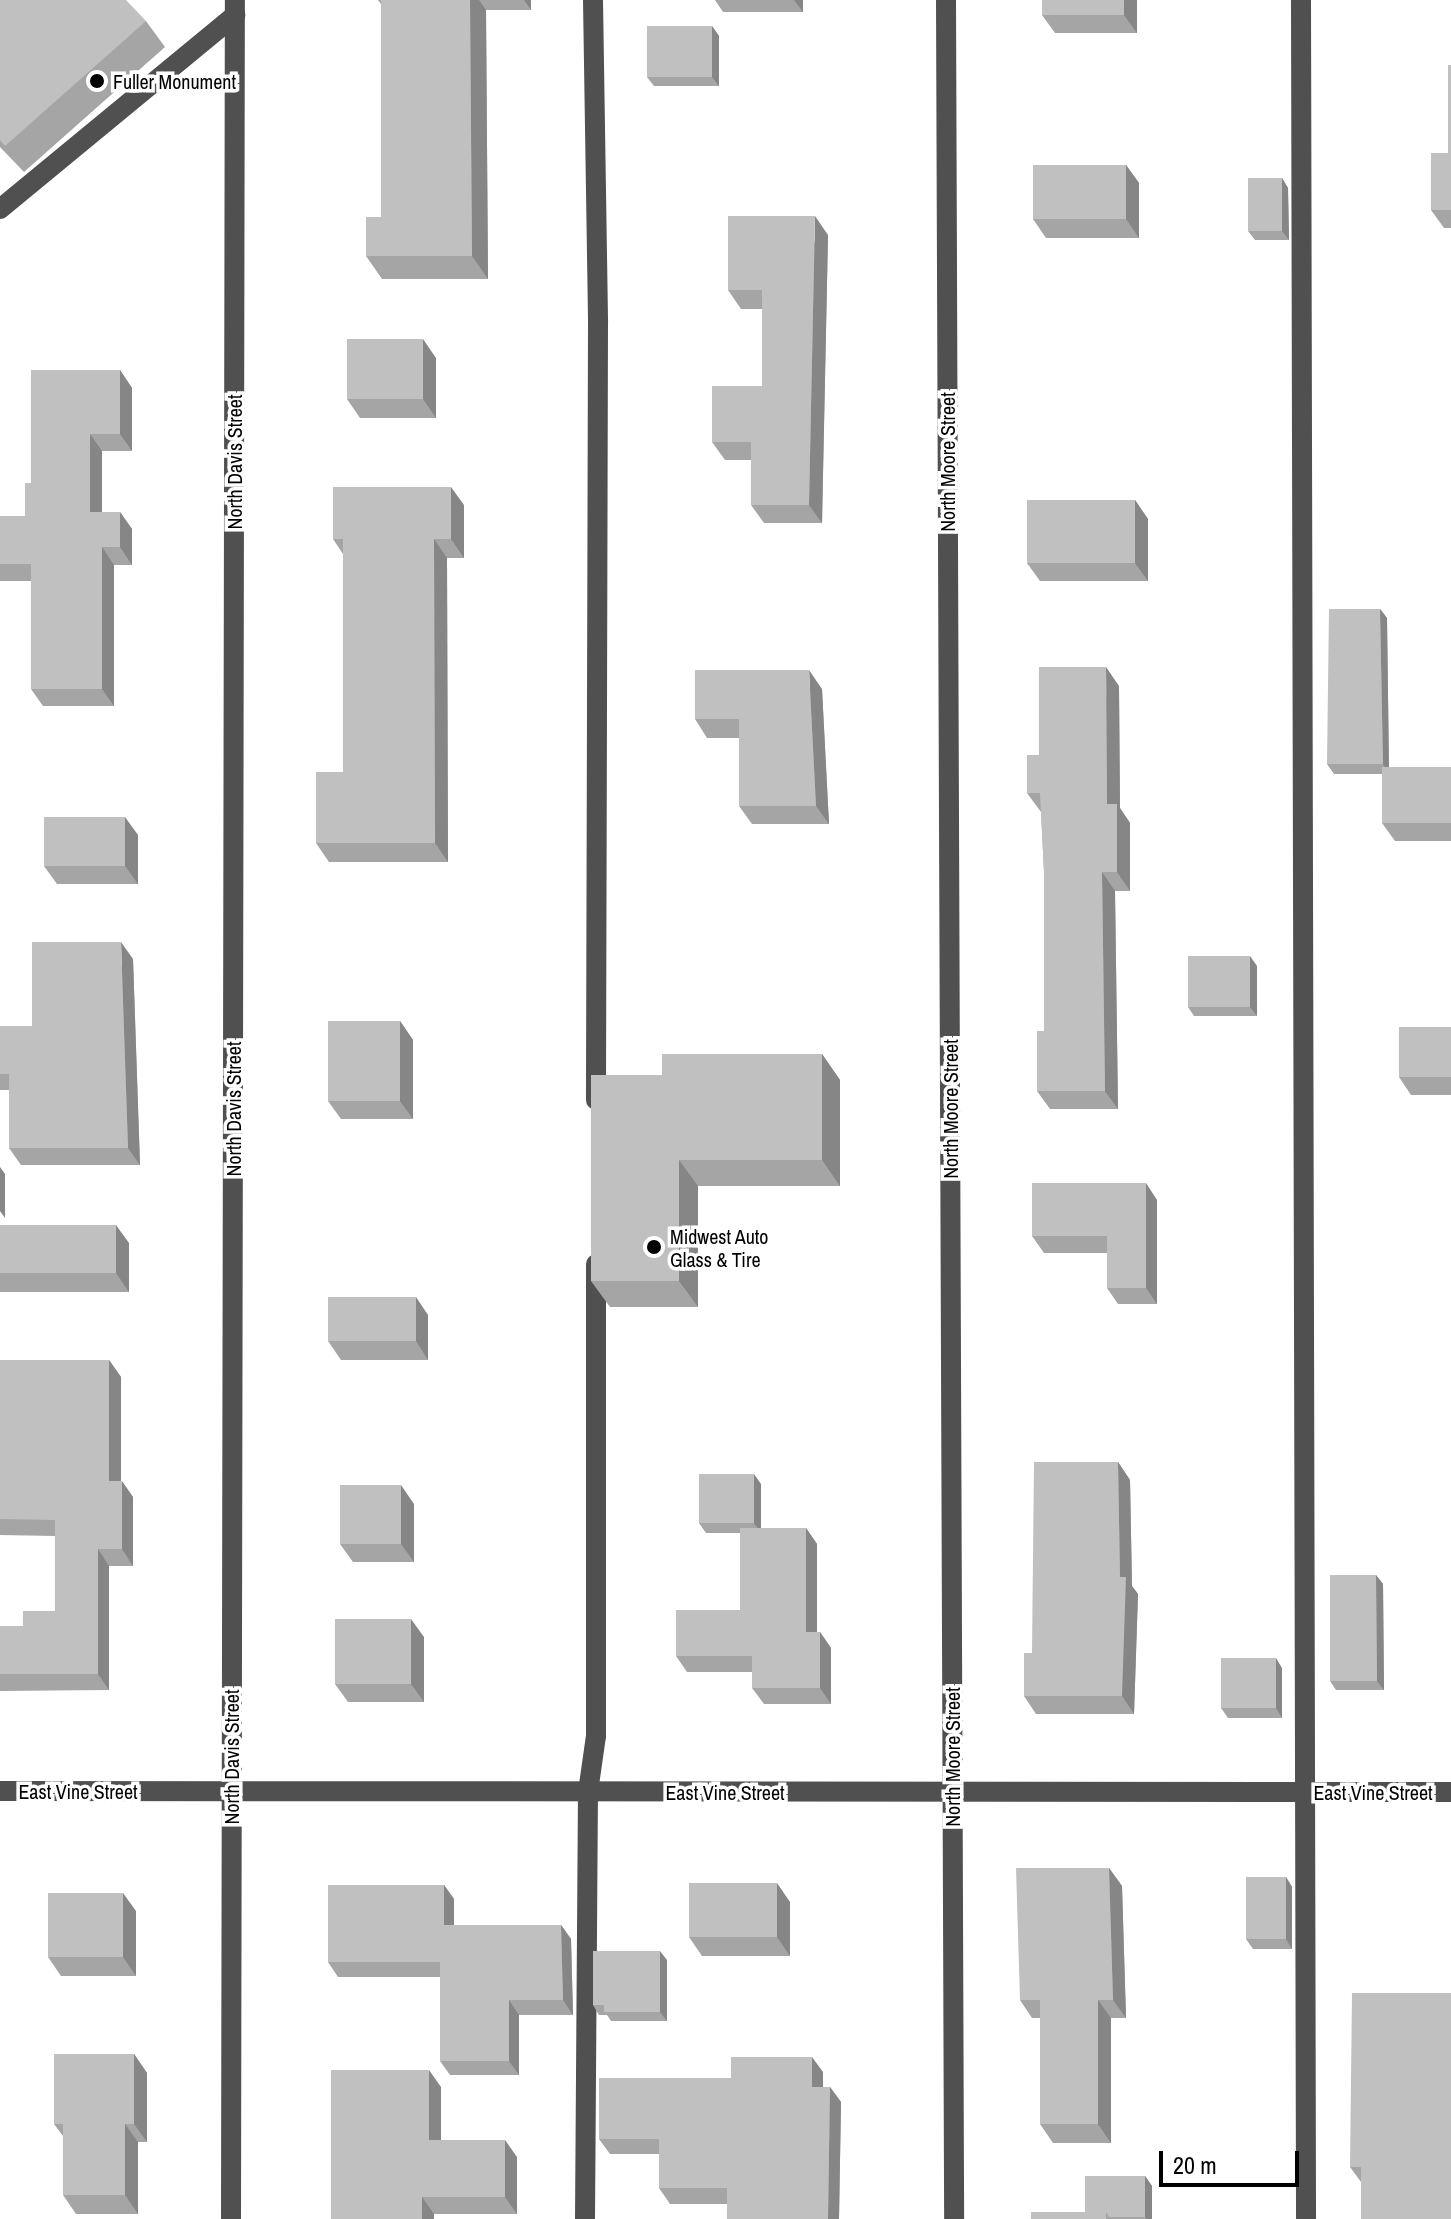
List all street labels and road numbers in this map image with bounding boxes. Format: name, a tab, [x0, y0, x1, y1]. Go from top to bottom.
street label: North Moore Street	[935, 392, 959, 532]
street label: North Davis Street	[222, 395, 246, 529]
street label: North Moore Street	[938, 1039, 962, 1179]
street label: North Davis Street	[221, 1042, 245, 1176]
street label: North Moore Street	[940, 1687, 964, 1827]
street label: North Davis Street	[219, 1690, 243, 1824]
street label: East Vine Street	[18, 1779, 138, 1803]
street label: East Vine Street	[665, 1780, 785, 1804]
street label: East Vine Street	[1313, 1780, 1433, 1804]

